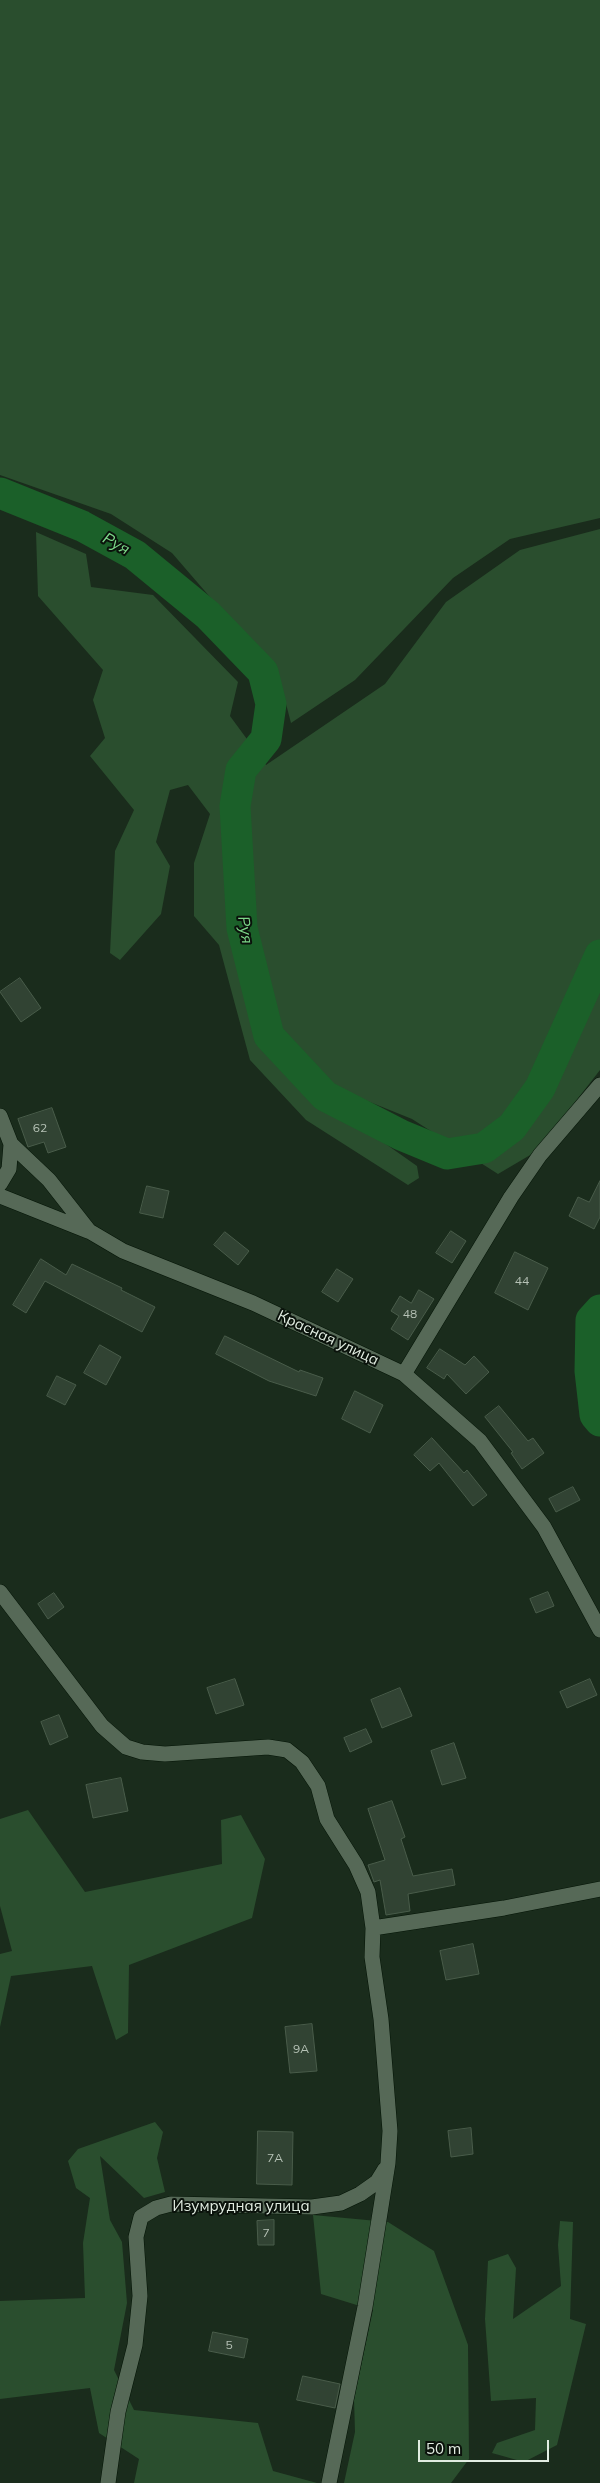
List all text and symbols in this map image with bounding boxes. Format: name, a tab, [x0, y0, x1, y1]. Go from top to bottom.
water label: Руя	[99, 529, 133, 559]
water label: Руя	[233, 915, 257, 945]
house number: 62	[33, 1121, 47, 1135]
house number: 44	[515, 1274, 529, 1288]
street label: Красная улица	[274, 1307, 382, 1369]
house number: 48	[403, 1307, 417, 1321]
house number: 9А	[293, 2042, 309, 2056]
house number: 7А	[267, 2151, 283, 2165]
street label: Изумрудная улица	[172, 2197, 310, 2215]
house number: 7	[262, 2226, 270, 2240]
house number: 5	[225, 2338, 233, 2352]
scale bar	[420, 2430, 551, 2462]
text: 50 m	[426, 2439, 461, 2458]

